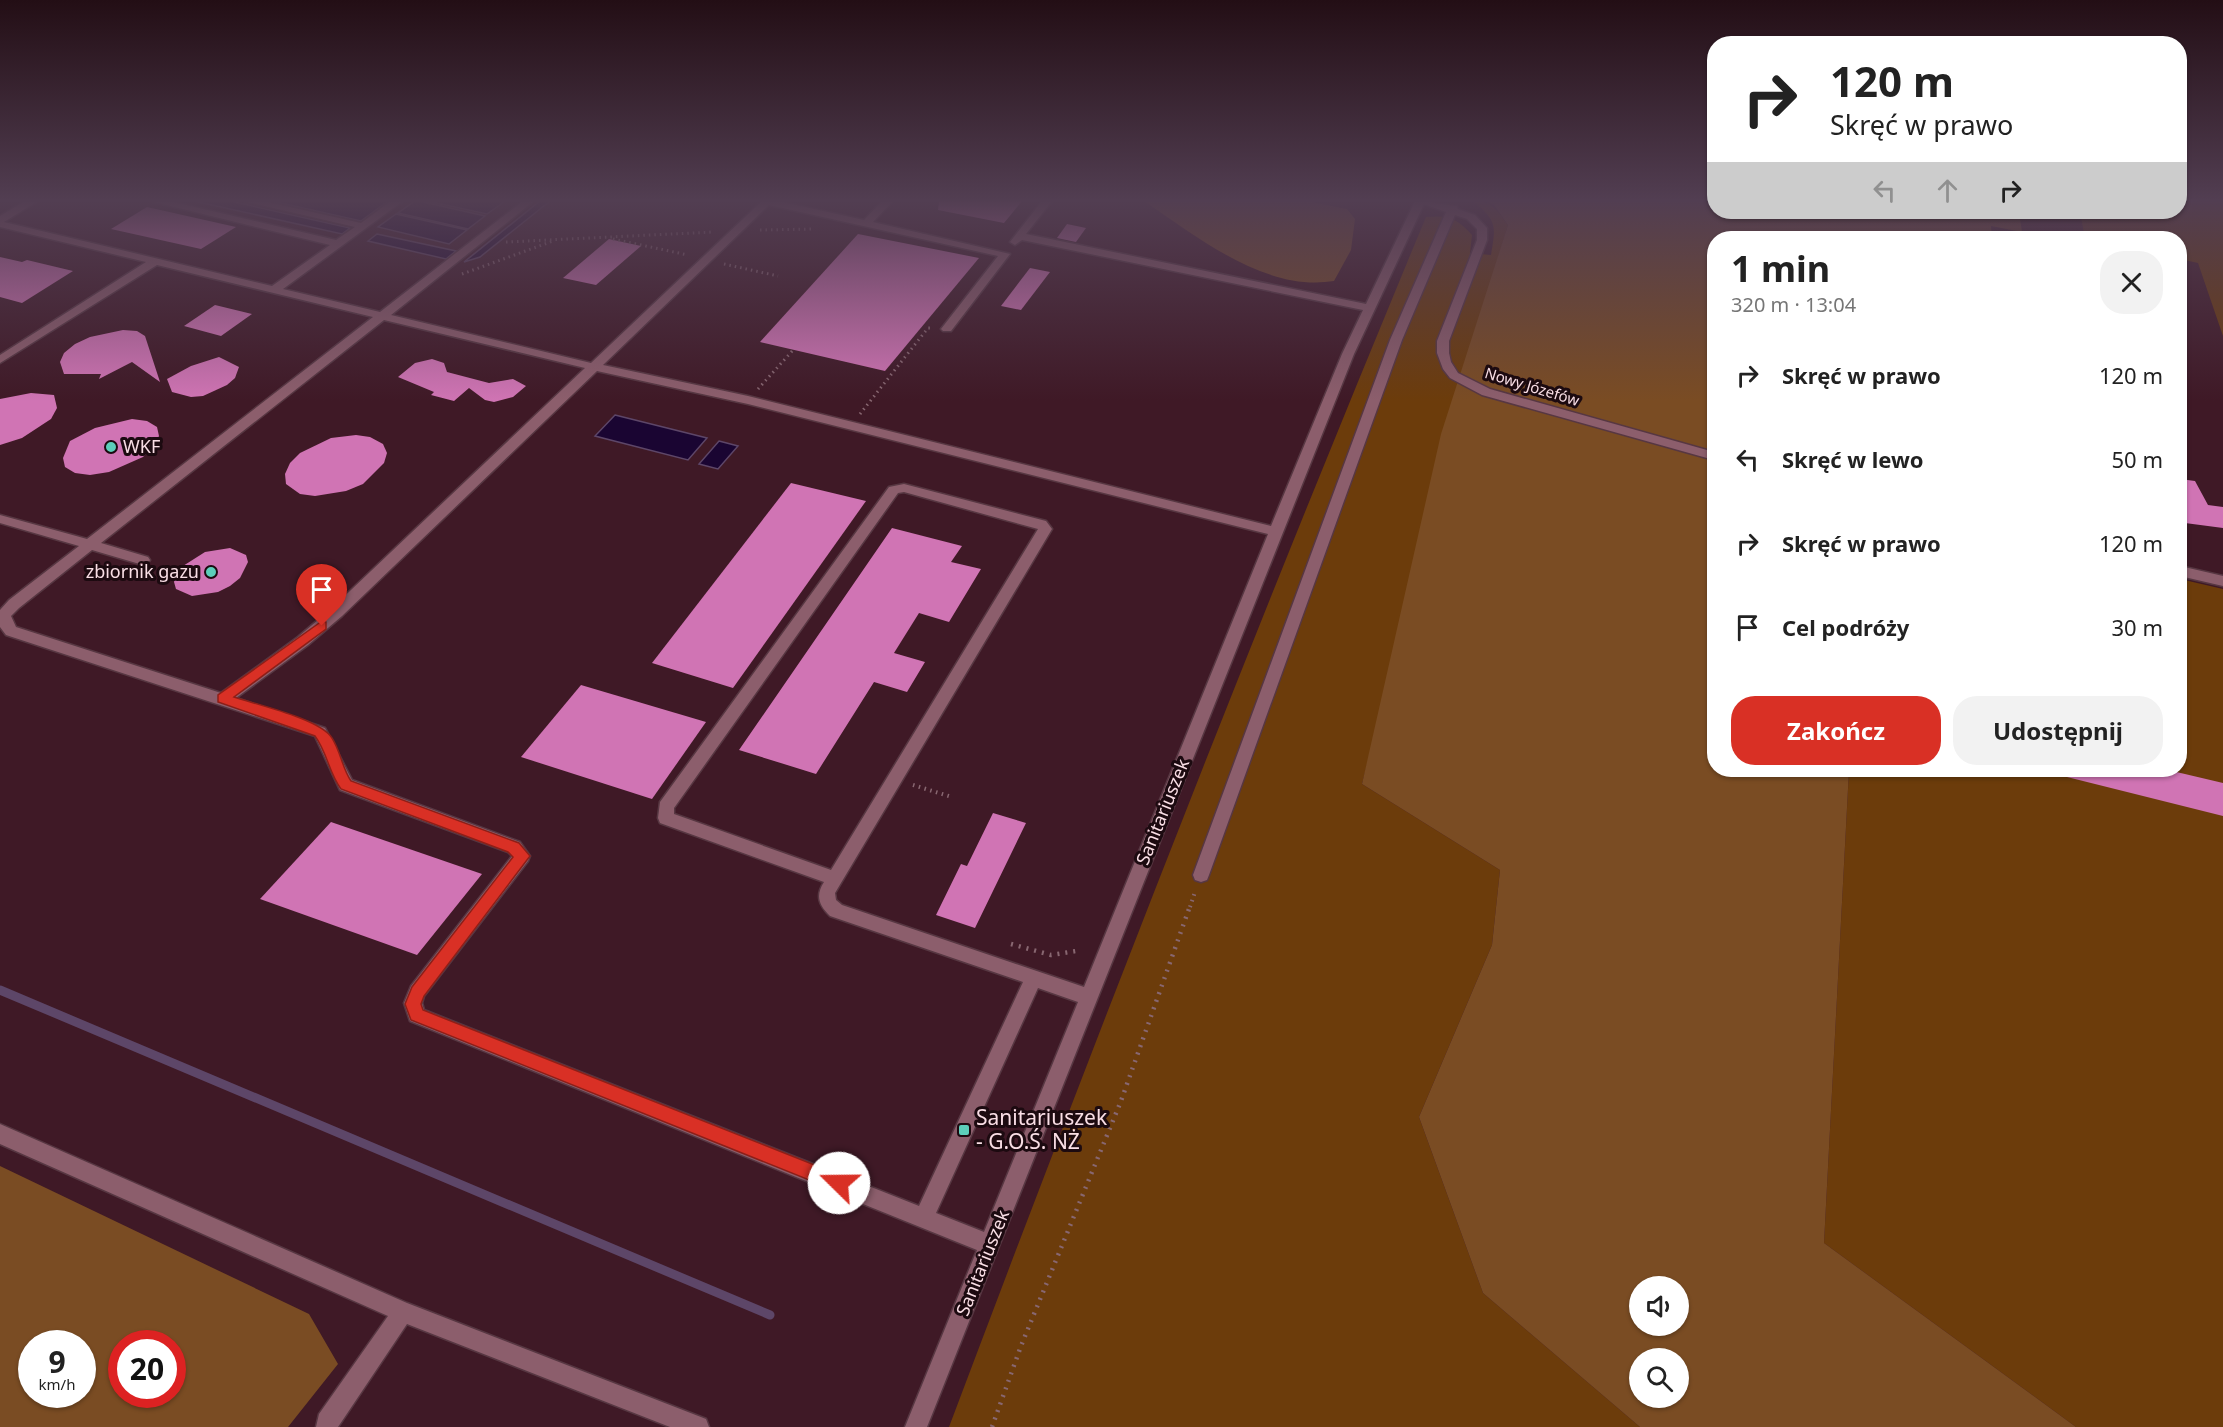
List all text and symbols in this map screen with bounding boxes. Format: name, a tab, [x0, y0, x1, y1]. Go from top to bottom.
text: 120 m	[1830, 52, 1954, 109]
icon: right	[1731, 60, 1809, 138]
text: Skręć w prawo	[1830, 106, 2013, 143]
icon: left	[1868, 174, 1901, 207]
icon: ahead	[1931, 174, 1964, 207]
icon: right	[1994, 174, 2027, 207]
text: 1 min	[1731, 244, 1830, 293]
button: close	[2100, 251, 2163, 314]
text: 320 m · 13:04	[1731, 291, 1856, 318]
icon: right	[1731, 359, 1764, 392]
text: Skręć w prawo	[1782, 360, 1941, 390]
text: 120 m	[2099, 360, 2163, 390]
street label: Nowy Józefów	[1483, 362, 1582, 410]
place label: WKF	[123, 434, 160, 458]
marker: WKF	[104, 440, 118, 454]
icon: left	[1731, 443, 1764, 476]
text: Skręć w lewo	[1782, 444, 1924, 474]
text: 50 m	[2112, 444, 2163, 474]
icon: right	[1731, 527, 1764, 560]
text: Skręć w prawo	[1782, 528, 1941, 558]
text: 120 m	[2099, 528, 2163, 558]
place label: zbiornik gazu	[86, 559, 199, 583]
pin	[296, 564, 347, 626]
marker: zbiornik gazu	[204, 565, 218, 579]
icon: arrive	[305, 573, 338, 606]
icon: arrive	[1731, 611, 1764, 644]
text: Cel podróży	[1782, 612, 1909, 642]
text: 30 m	[2112, 612, 2163, 642]
button: Zakończ	[1731, 696, 1941, 765]
button: Udostępnij	[1953, 696, 2163, 765]
street label: Sanitariuszek	[1130, 755, 1194, 868]
place label: Sanitariuszek - G.O.Ś. NŻ	[976, 1103, 1108, 1155]
marker: Sanitariuszek - G.O.Ś. NŻ	[957, 1123, 971, 1137]
position arrow	[807, 1151, 871, 1215]
street label: Sanitariuszek	[950, 1206, 1014, 1319]
map controls	[1629, 1276, 1689, 1408]
button: sound	[1629, 1276, 1689, 1336]
speed limit sign: 20	[108, 1330, 186, 1408]
text: 9	[48, 1341, 66, 1382]
button: search	[1629, 1348, 1689, 1408]
text: km/h	[39, 1374, 75, 1394]

